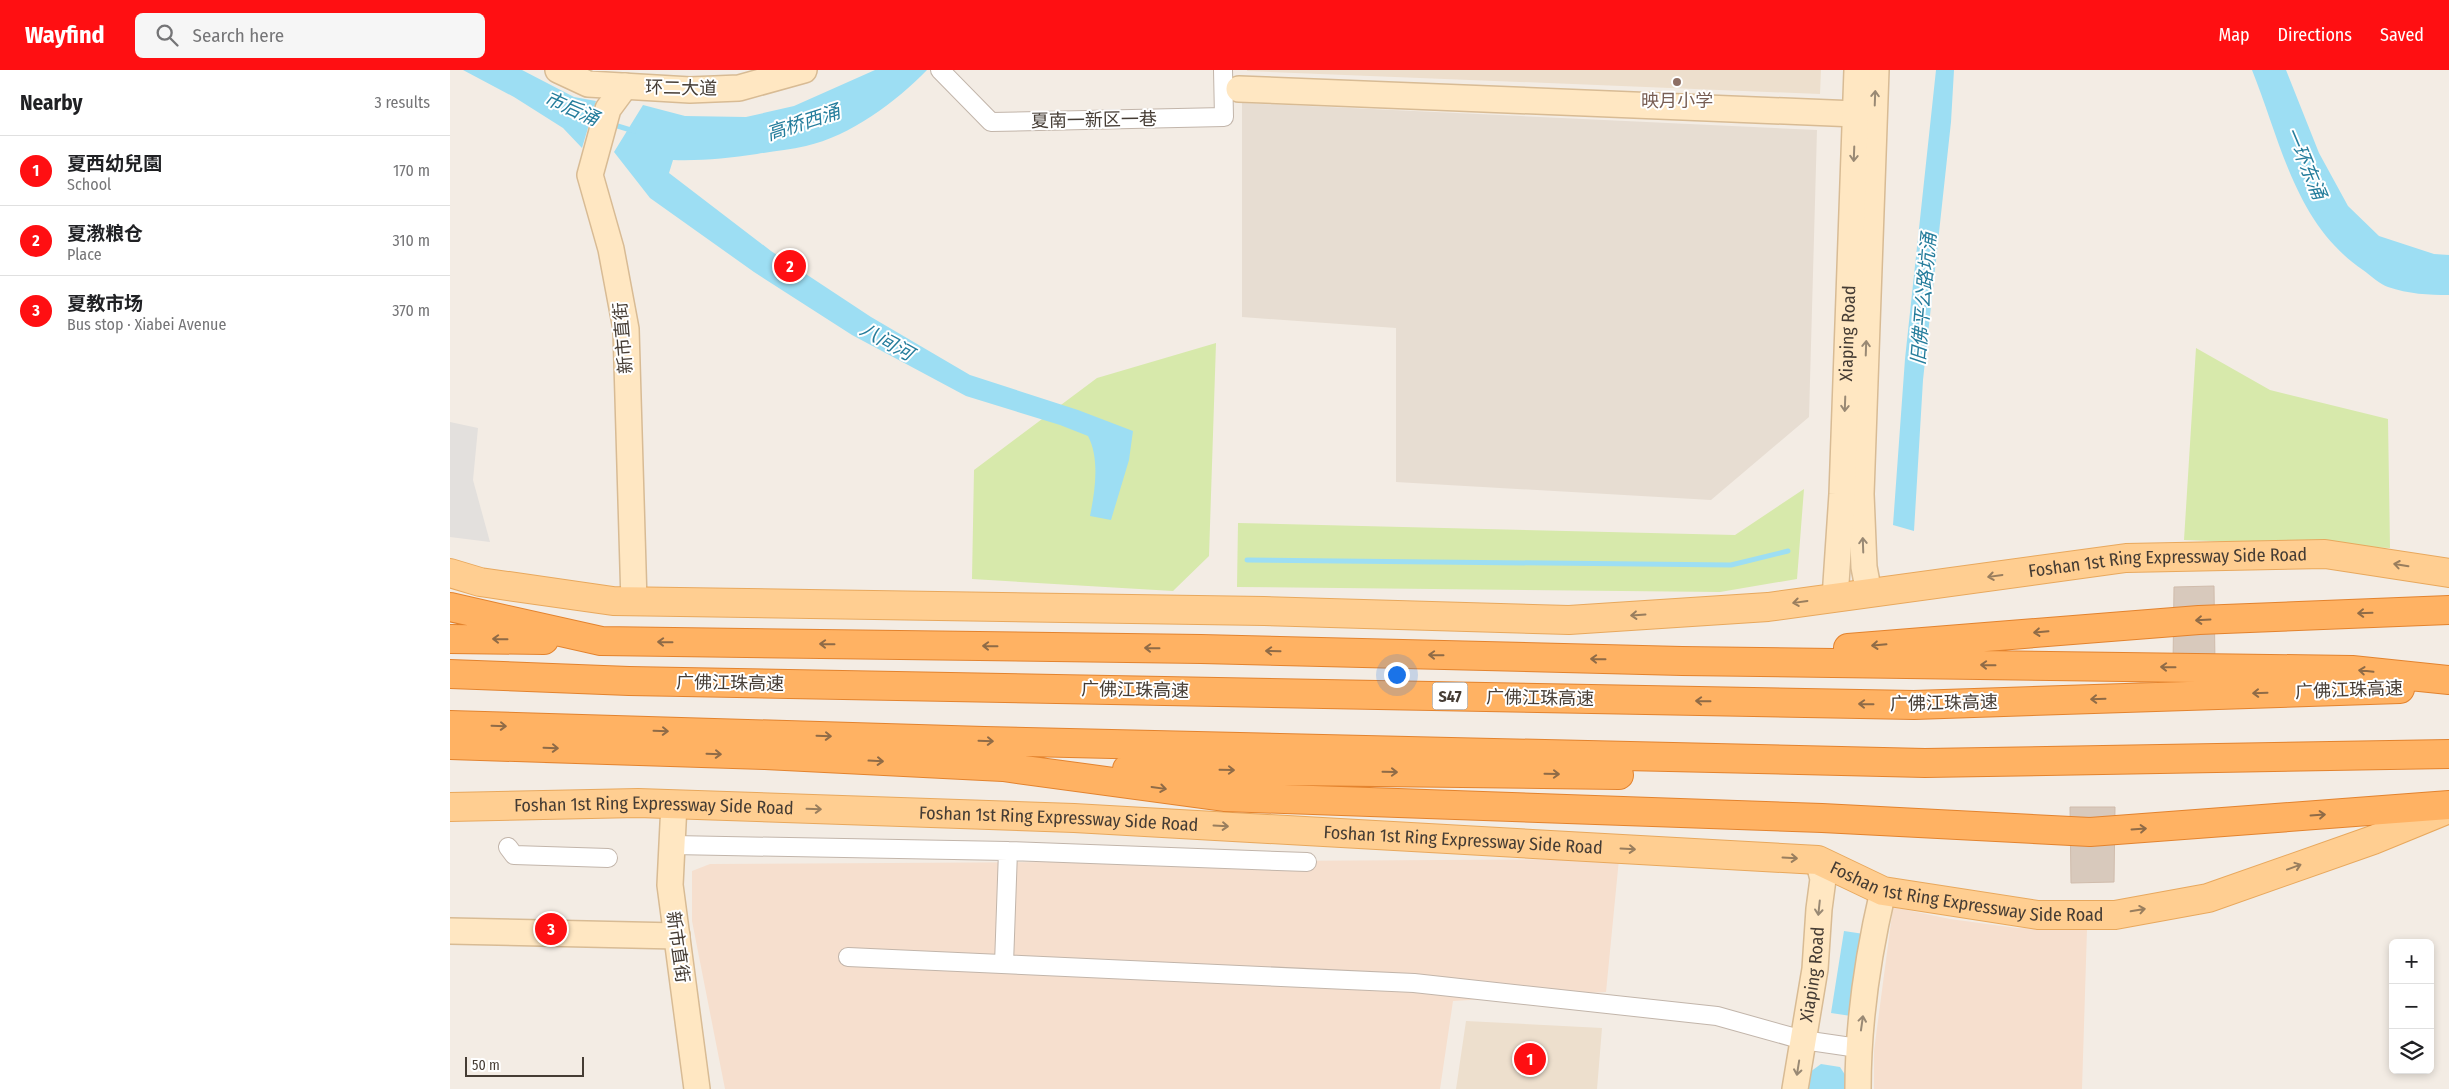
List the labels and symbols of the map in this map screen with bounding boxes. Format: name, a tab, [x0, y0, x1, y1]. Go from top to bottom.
street label: 环二大道	[645, 76, 717, 100]
marker: 映月小学	[1671, 76, 1683, 88]
water label: 市后涌	[541, 86, 604, 131]
place label: 映月小学	[1641, 90, 1713, 112]
one-way arrow	[1871, 90, 1880, 106]
water label: 高桥西涌	[763, 99, 845, 145]
street label: 夏南一新区一巷	[1031, 108, 1157, 132]
water label: 一环东涌	[2280, 124, 2332, 205]
one-way arrow	[1850, 145, 1859, 161]
water label: 旧佛平公路坑涌	[1906, 230, 1941, 366]
pin: 2	[774, 247, 806, 285]
street label: Xiaping Road	[1835, 285, 1860, 382]
street label: 新市直街	[609, 301, 637, 375]
water label: 八间河	[856, 318, 921, 367]
one-way arrow	[1862, 340, 1871, 356]
one-way arrow	[1841, 395, 1850, 411]
one-way arrow	[1858, 537, 1868, 554]
street label: Foshan 1st Ring Expressway Side Road	[2027, 543, 2307, 582]
one-way arrow	[2393, 560, 2409, 570]
one-way arrow	[1988, 571, 2004, 581]
one-way arrow	[1792, 598, 1808, 608]
one-way arrow	[2358, 609, 2374, 618]
one-way arrow	[1630, 611, 1646, 620]
one-way arrow	[2195, 616, 2211, 625]
one-way arrow	[2033, 627, 2049, 637]
one-way arrow	[492, 635, 508, 644]
one-way arrow	[657, 637, 673, 647]
one-way arrow	[819, 639, 836, 649]
one-way arrow	[1871, 640, 1887, 650]
one-way arrow	[982, 641, 998, 651]
one-way arrow	[1144, 643, 1160, 653]
one-way arrow	[1265, 646, 1282, 656]
one-way arrow	[1428, 650, 1444, 660]
one-way arrow	[1590, 654, 1606, 664]
one-way arrow	[1981, 660, 1997, 670]
your location	[1384, 662, 1410, 688]
one-way arrow	[2161, 662, 2177, 672]
one-way arrow	[2358, 666, 2374, 676]
street label: 广佛江珠高速	[676, 671, 784, 695]
street label: 广佛江珠高速	[2295, 677, 2403, 703]
street label: 广佛江珠高速	[1081, 678, 1189, 702]
road number: S47	[1432, 682, 1468, 710]
street label: 广佛江珠高速	[1486, 686, 1594, 710]
one-way arrow	[2253, 689, 2269, 698]
street label: 广佛江珠高速	[1890, 691, 1998, 715]
one-way arrow	[2090, 694, 2106, 704]
one-way arrow	[1695, 696, 1712, 706]
one-way arrow	[1858, 699, 1874, 709]
one-way arrow	[490, 721, 506, 731]
one-way arrow	[652, 726, 669, 736]
one-way arrow	[815, 731, 831, 741]
one-way arrow	[978, 736, 994, 746]
one-way arrow	[542, 743, 559, 753]
one-way arrow	[705, 749, 721, 758]
one-way arrow	[868, 756, 884, 765]
one-way arrow	[1218, 765, 1235, 775]
one-way arrow	[1381, 767, 1397, 777]
one-way arrow	[1544, 769, 1560, 779]
one-way arrow	[1151, 783, 1167, 793]
street label: Foshan 1st Ring Expressway Side Road	[514, 792, 794, 819]
street label: Foshan 1st Ring Expressway Side Road	[919, 802, 1199, 836]
one-way arrow	[805, 804, 821, 813]
one-way arrow	[2310, 810, 2326, 819]
one-way arrow	[1212, 821, 1228, 830]
street label: Foshan 1st Ring Expressway Side Road	[1323, 821, 1603, 859]
one-way arrow	[2131, 824, 2147, 833]
one-way arrow	[1619, 844, 1635, 853]
one-way arrow	[1782, 853, 1798, 863]
street label: Foshan 1st Ring Expressway Side Road	[1827, 856, 2103, 926]
one-way arrow	[2286, 862, 2301, 871]
one-way arrow	[1814, 899, 1824, 915]
one-way arrow	[2129, 905, 2145, 915]
pin: 3	[535, 910, 567, 948]
street label: 新市直街	[662, 910, 694, 984]
street label: Xiaping Road	[1795, 926, 1829, 1024]
one-way arrow	[1857, 1015, 1867, 1031]
pin: 1	[1514, 1040, 1546, 1078]
scale bar	[465, 1054, 584, 1077]
one-way arrow	[1793, 1060, 1803, 1076]

